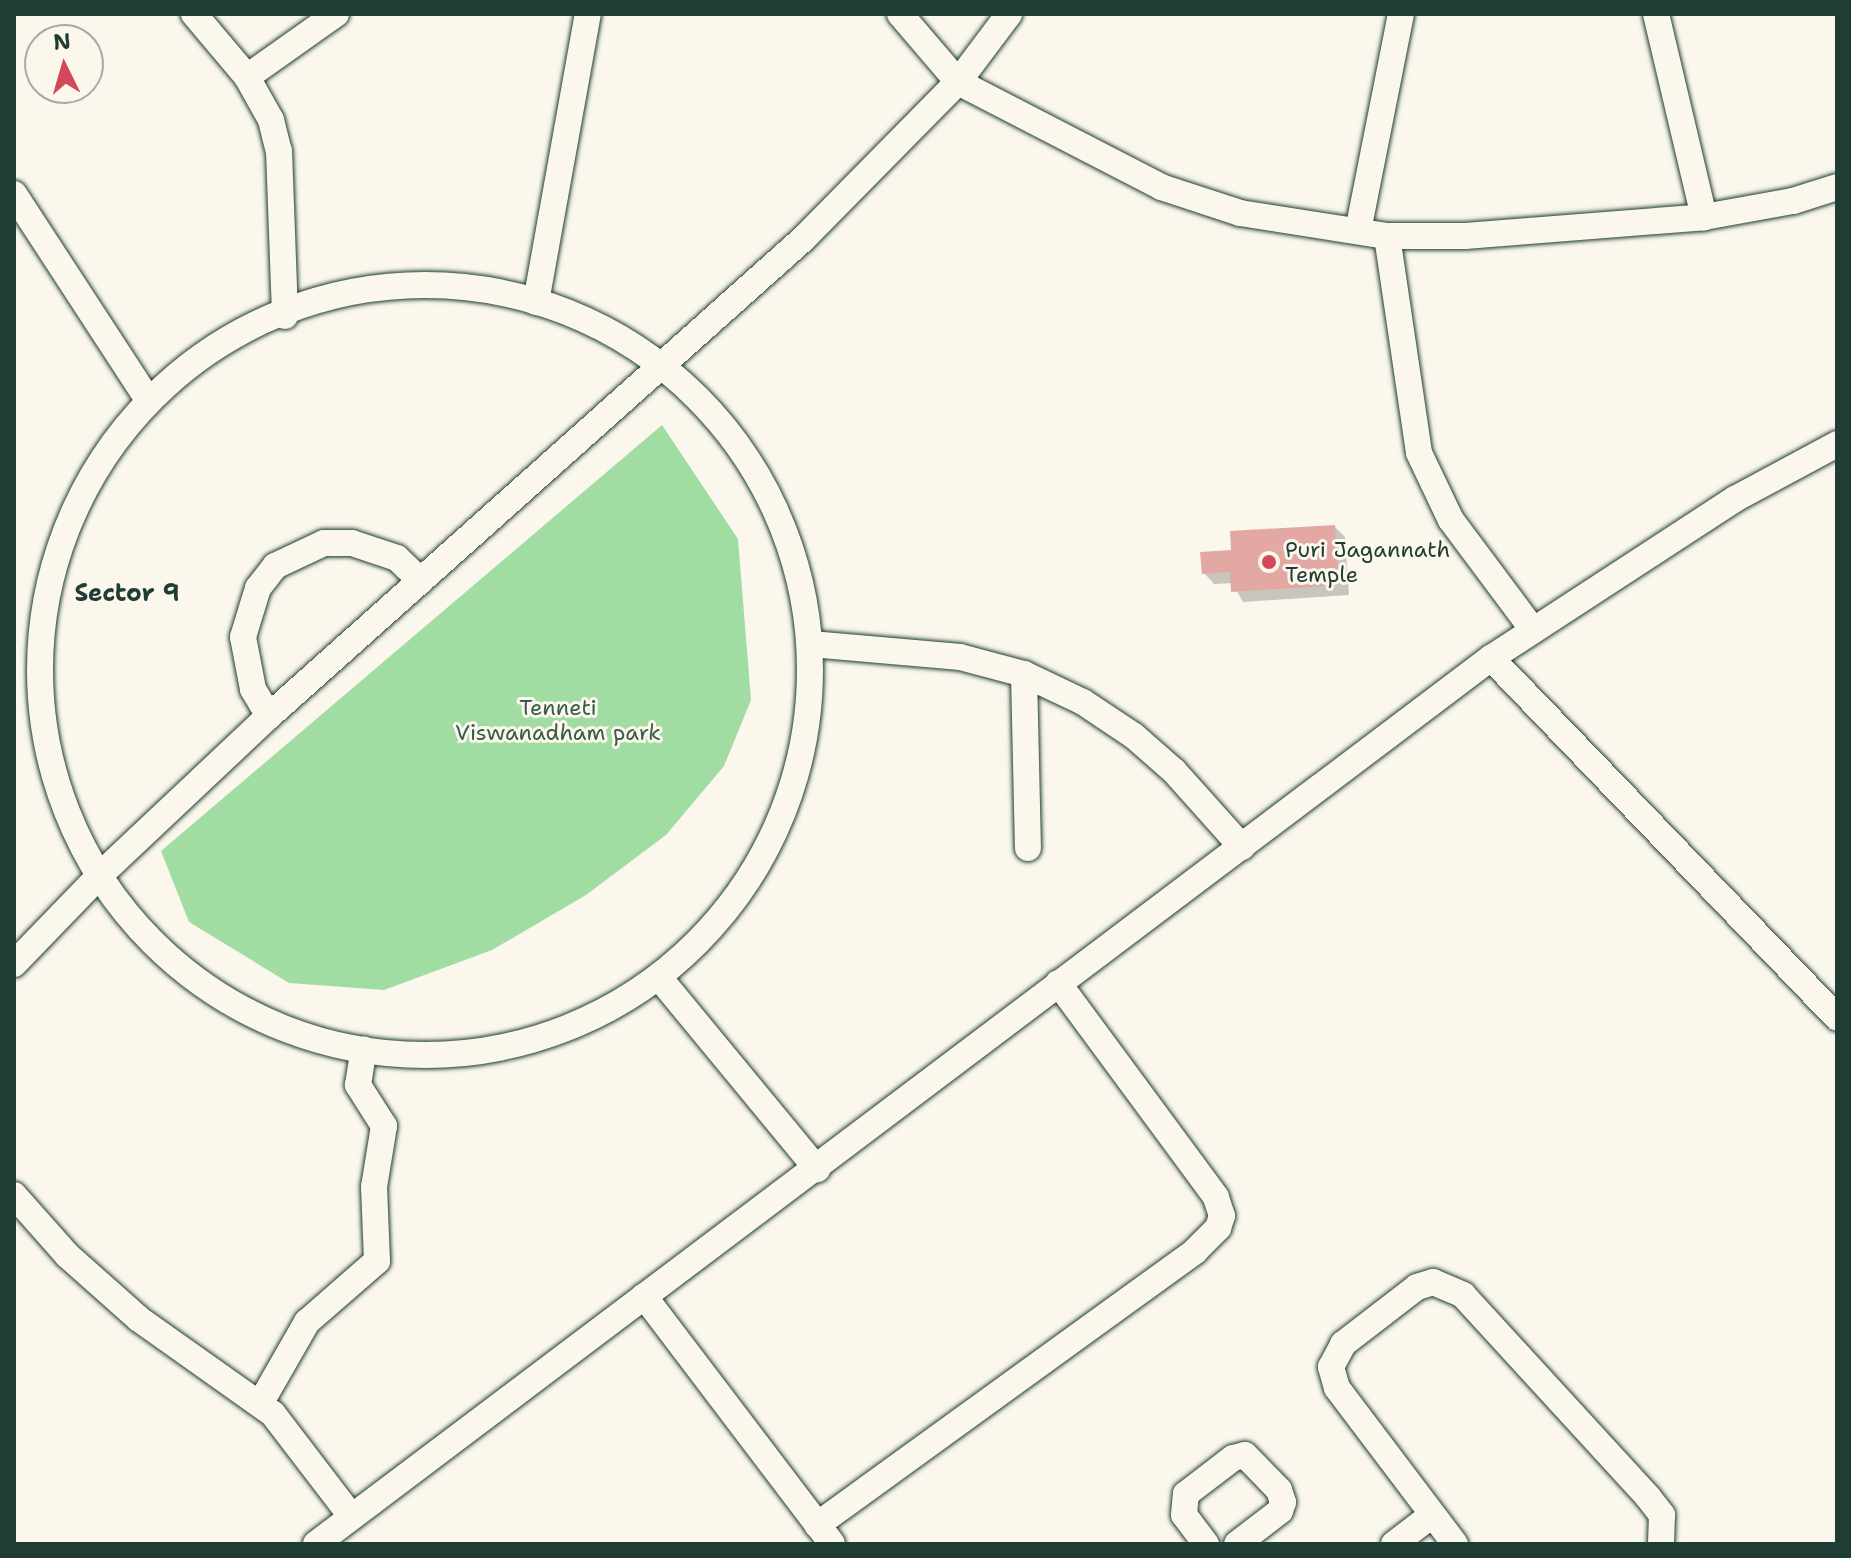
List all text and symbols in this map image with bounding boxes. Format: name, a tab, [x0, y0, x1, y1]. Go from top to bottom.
north arrow	[24, 24, 104, 104]
text: N	[52, 26, 72, 57]
place label: Puri Jagannath Temple	[1285, 536, 1450, 588]
marker: Puri Jagannath Temple	[1260, 553, 1278, 571]
district label: Sector 9	[74, 580, 180, 608]
park label: Tenneti Viswanadham park	[455, 694, 661, 746]

